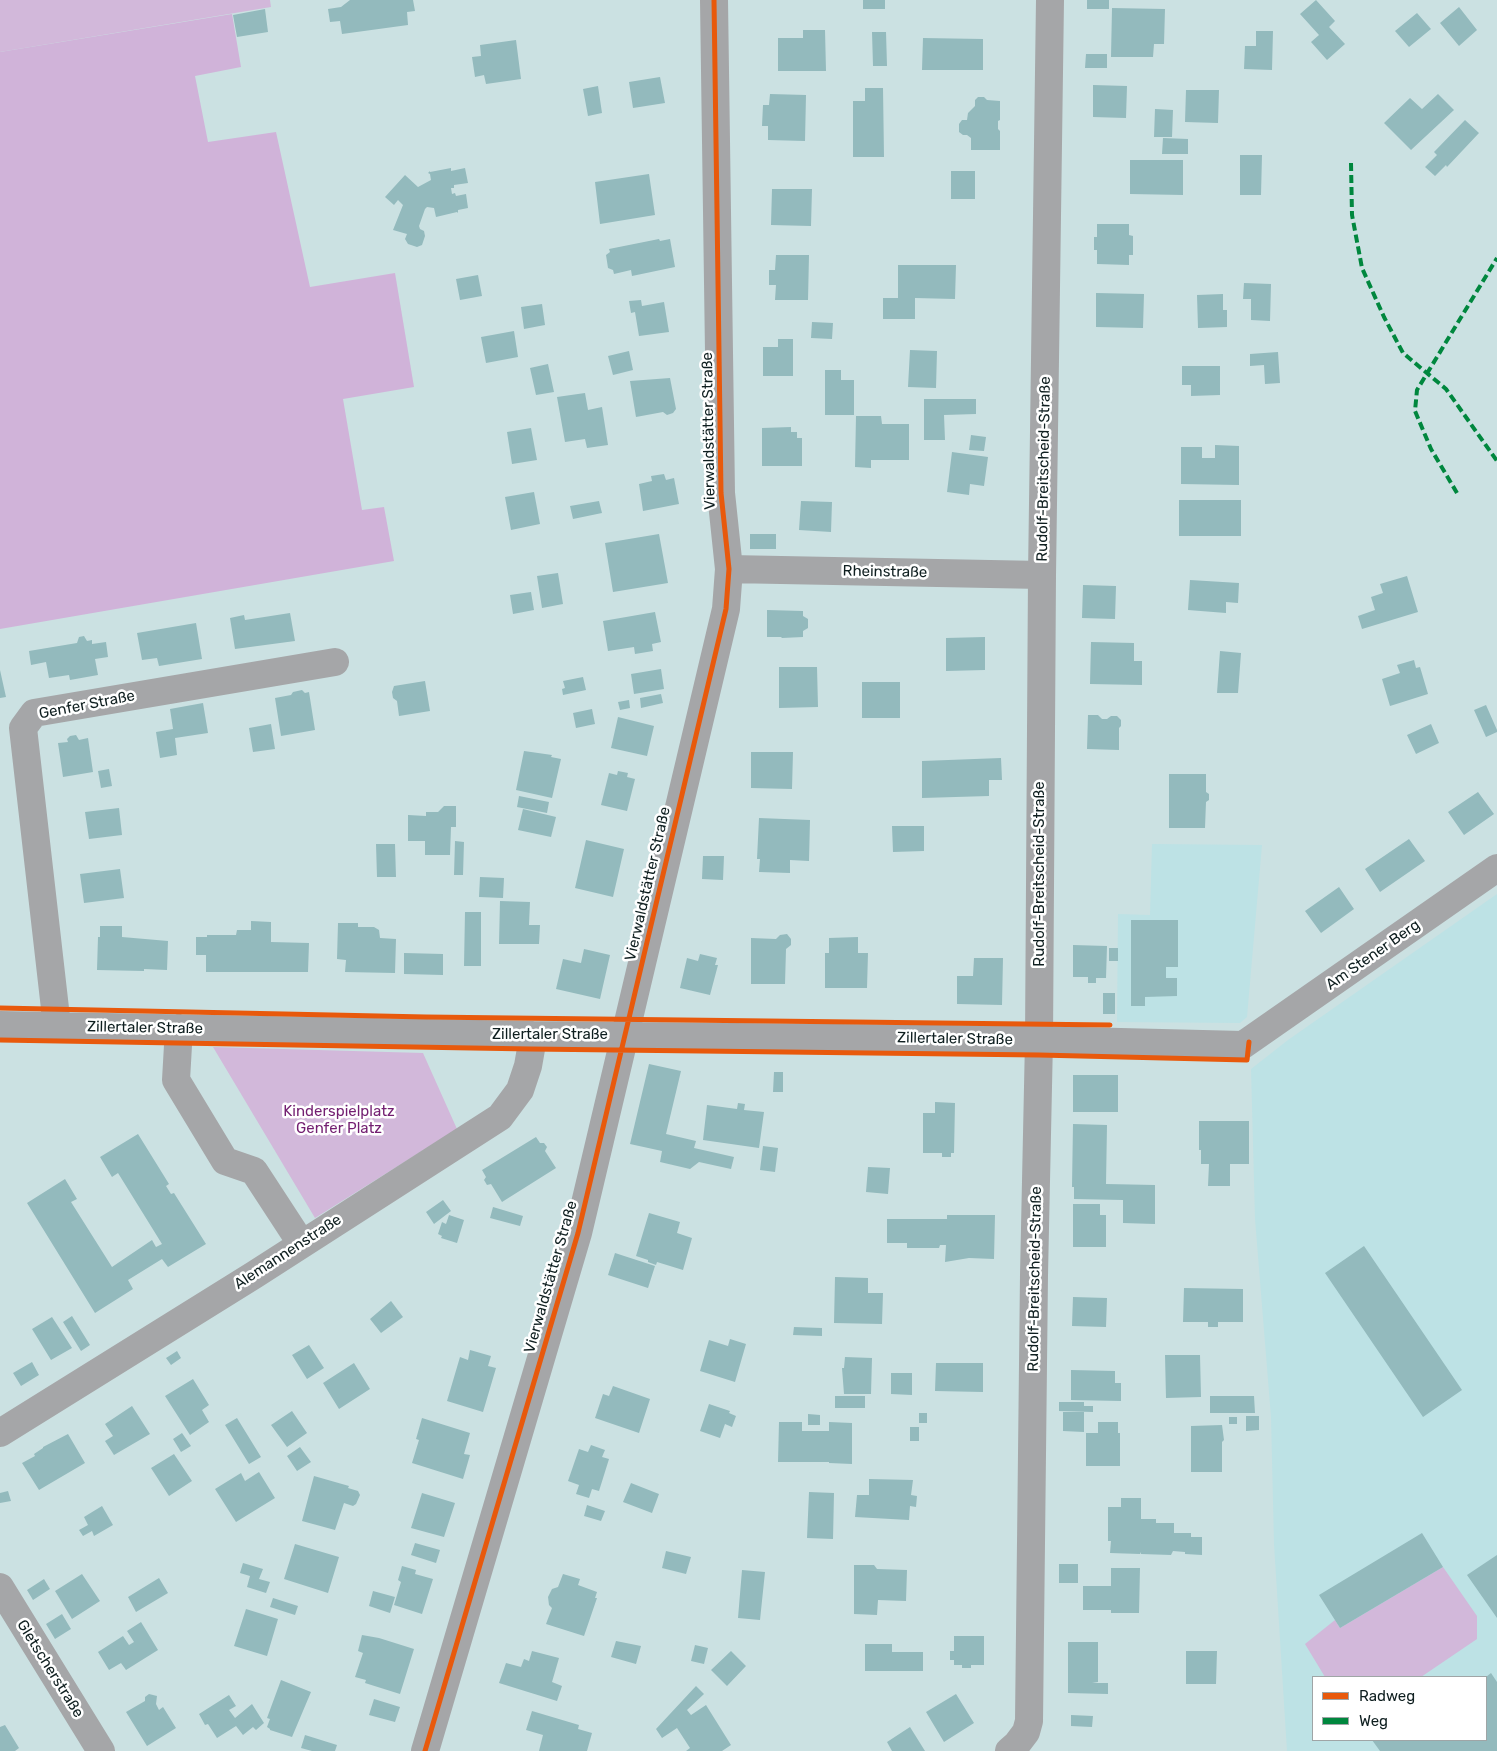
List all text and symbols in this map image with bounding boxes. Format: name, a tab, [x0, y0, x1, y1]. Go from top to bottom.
street label: Vierwaldstätter Straße	[699, 352, 719, 510]
street label: Rudolf-Breitscheid-Straße	[1033, 376, 1055, 562]
street label: Rheinstraße	[843, 562, 927, 582]
street label: Genfer Straße	[38, 687, 136, 723]
street label: Rudolf-Breitscheid-Straße	[1031, 781, 1049, 967]
street label: Vierwaldstätter Straße	[621, 805, 675, 963]
street label: Am Stener Berg	[1323, 916, 1423, 994]
street label: Zillertaler Straße	[87, 1018, 203, 1038]
street label: Zillertaler Straße	[492, 1026, 608, 1044]
street label: Zillertaler Straße	[897, 1029, 1013, 1049]
park label: Kinderspielplatz Genfer Platz	[283, 1103, 395, 1138]
street label: Rudolf-Breitscheid-Straße	[1024, 1186, 1046, 1372]
street label: Vierwaldstätter Straße	[521, 1199, 581, 1355]
street label: Alemannenstraße	[231, 1211, 345, 1293]
street label: Gletscherstraße	[13, 1617, 87, 1721]
legend	[1312, 1676, 1487, 1741]
text: Radweg	[1359, 1687, 1415, 1705]
text: Weg	[1359, 1712, 1388, 1730]

